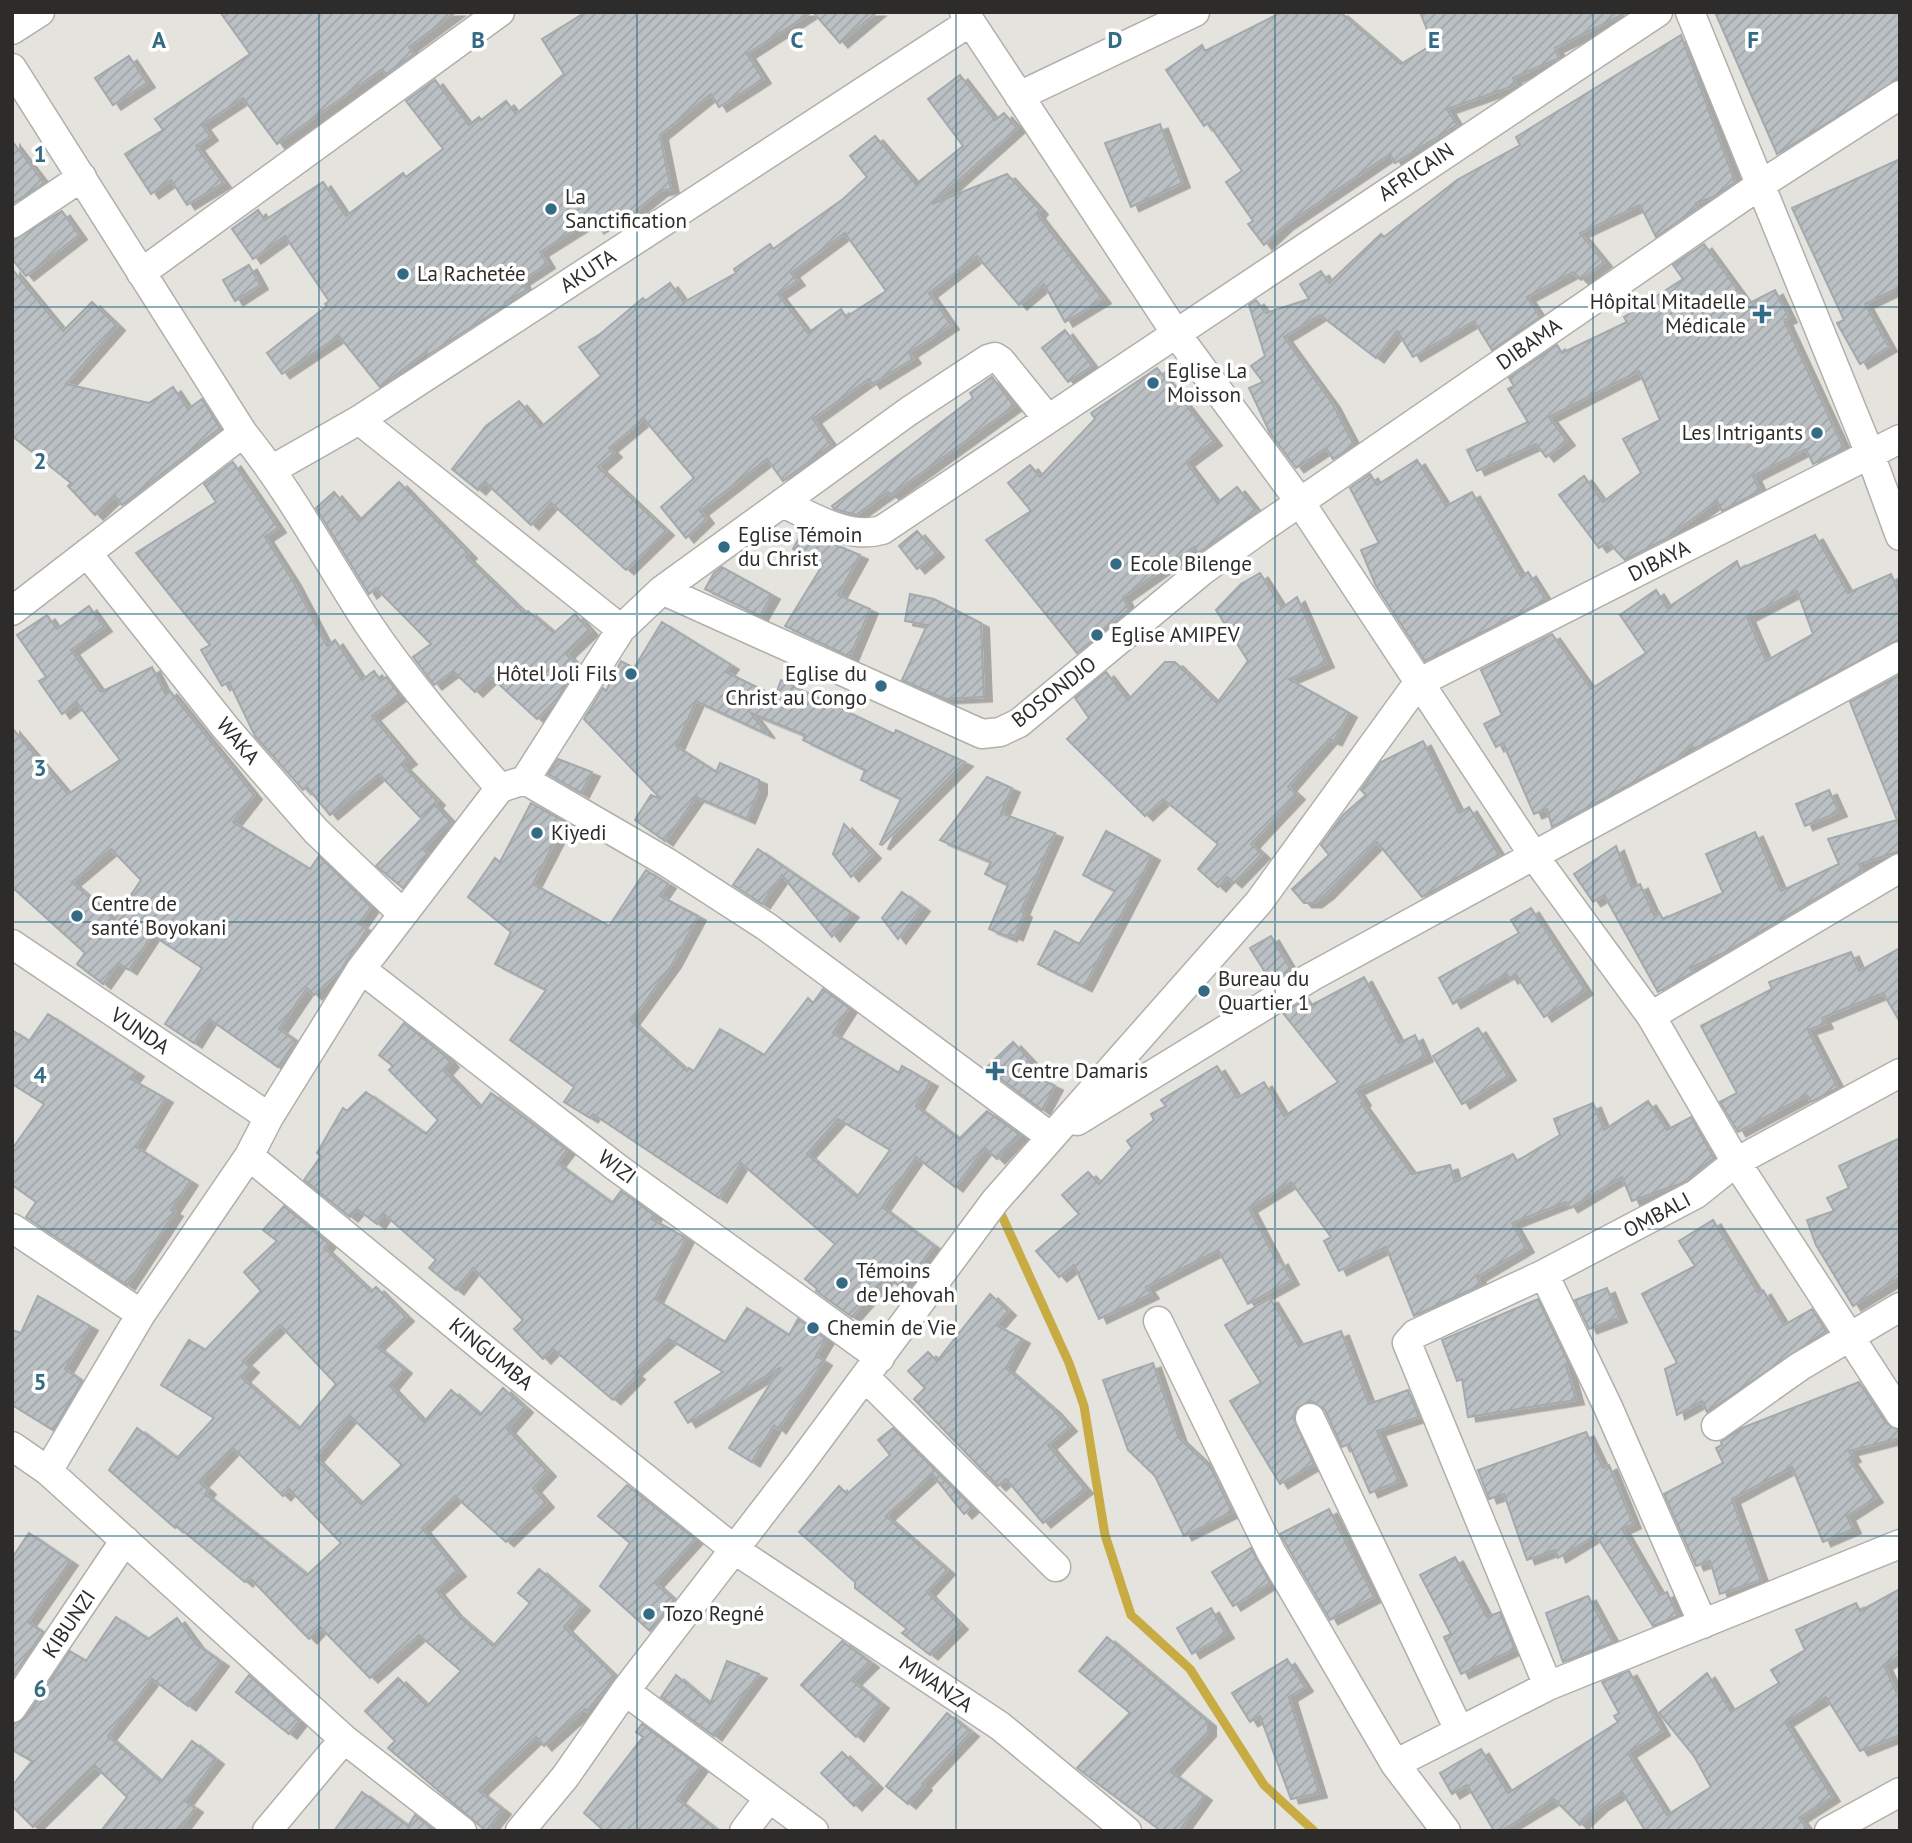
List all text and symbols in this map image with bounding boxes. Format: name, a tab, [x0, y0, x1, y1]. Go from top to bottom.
text: A	[152, 25, 166, 54]
text: B	[471, 25, 485, 54]
text: C	[791, 25, 804, 54]
text: D	[1108, 25, 1122, 54]
text: E	[1428, 25, 1440, 54]
text: F	[1747, 25, 1759, 54]
street label: AFRICAIN	[1373, 136, 1459, 207]
text: 1	[33, 139, 47, 168]
place label: La Sanctification	[565, 183, 687, 234]
marker: La Sanctification	[543, 201, 559, 217]
street label: AKUTA	[555, 242, 621, 299]
place label: La Rachetée	[417, 260, 526, 287]
marker: La Rachetée	[395, 266, 411, 282]
place label: Hôpital Mitadelle Médicale	[1590, 288, 1746, 339]
marker: Hôpital Mitadelle Médicale	[1752, 304, 1772, 324]
street label: DIBAMA	[1491, 311, 1567, 376]
place label: Eglise La Moisson	[1167, 357, 1247, 408]
marker: Eglise La Moisson	[1145, 375, 1161, 391]
place label: Les Intrigants	[1682, 419, 1803, 446]
marker: Les Intrigants	[1809, 425, 1825, 441]
text: 2	[33, 446, 47, 475]
place label: Eglise Témoin du Christ	[738, 521, 862, 572]
street label: DIBAYA	[1623, 533, 1695, 587]
marker: Eglise Témoin du Christ	[716, 539, 732, 555]
place label: Ecole Bilenge	[1130, 550, 1252, 577]
marker: Ecole Bilenge	[1108, 556, 1124, 572]
place label: Eglise AMIPEV	[1111, 621, 1240, 648]
marker: Eglise AMIPEV	[1089, 627, 1105, 643]
street label: BOSONDJO	[1006, 650, 1102, 733]
place label: Hôtel Joli Fils	[496, 660, 617, 687]
place label: Eglise du Christ au Congo	[725, 660, 867, 711]
marker: Hôtel Joli Fils	[623, 666, 639, 682]
marker: Eglise du Christ au Congo	[873, 678, 889, 694]
street label: WAKA	[211, 711, 266, 770]
text: 3	[33, 753, 47, 782]
place label: Kiyedi	[551, 819, 607, 846]
marker: Kiyedi	[529, 825, 545, 841]
place label: Centre de santé Boyokani	[91, 890, 227, 941]
marker: Centre de santé Boyokani	[69, 908, 85, 924]
place label: Bureau du Quartier 1	[1218, 965, 1309, 1016]
marker: Bureau du Quartier 1	[1196, 983, 1212, 999]
street label: VUNDA	[105, 1001, 175, 1060]
place label: Centre Damaris	[1011, 1057, 1148, 1084]
text: 4	[33, 1060, 47, 1089]
marker: Centre Damaris	[985, 1061, 1005, 1081]
street label: WIZI	[593, 1143, 642, 1190]
street label: OMBALI	[1618, 1186, 1695, 1243]
place label: Témoins de Jehovah	[856, 1257, 955, 1308]
marker: Témoins de Jehovah	[834, 1275, 850, 1291]
street label: KINGUMBA	[444, 1311, 540, 1396]
place label: Chemin de Vie	[827, 1314, 956, 1341]
marker: Chemin de Vie	[805, 1320, 821, 1336]
text: 5	[33, 1367, 47, 1396]
street label: KIBUNZI	[36, 1584, 101, 1663]
place label: Tozo Regné	[663, 1600, 764, 1627]
marker: Tozo Regné	[641, 1606, 657, 1622]
street label: MWANZA	[894, 1649, 979, 1718]
text: 6	[33, 1674, 47, 1703]

